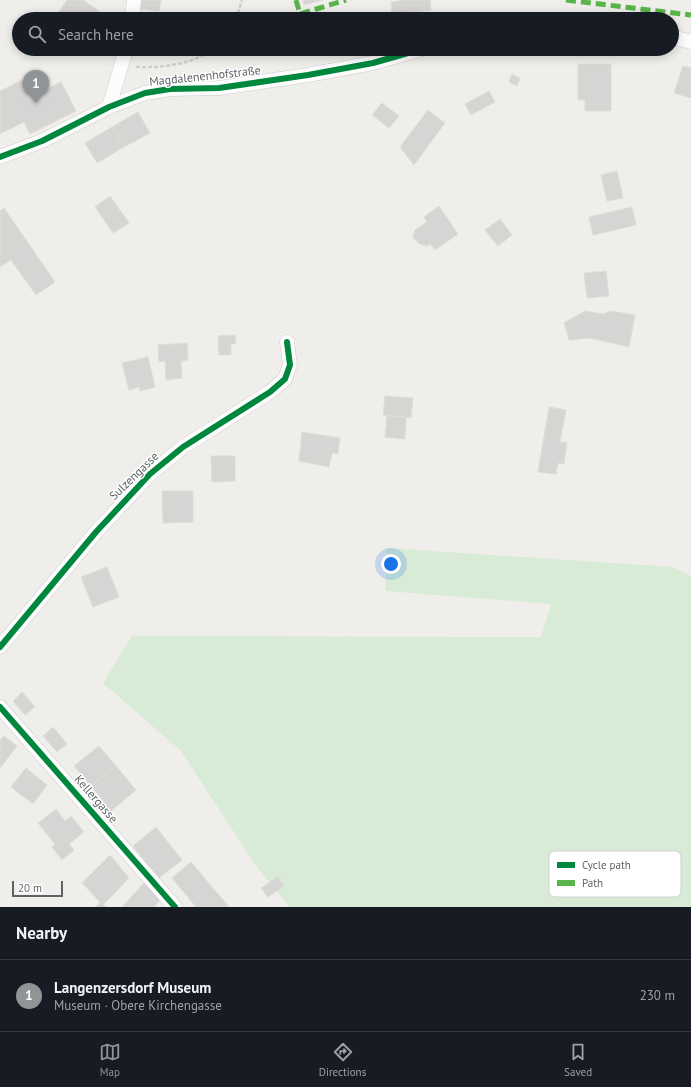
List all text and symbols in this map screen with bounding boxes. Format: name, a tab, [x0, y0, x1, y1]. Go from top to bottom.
search box	[12, 12, 679, 56]
icon: search	[26, 23, 48, 45]
text: Search here	[58, 25, 134, 44]
street label: Magdalenenhofstraße	[148, 62, 262, 89]
pin: 1	[23, 70, 49, 103]
street label: Sulzengasse	[106, 448, 161, 503]
your location	[381, 554, 401, 574]
street label: Kellergasse	[71, 772, 121, 826]
legend	[549, 851, 681, 897]
text: Cycle path	[582, 858, 631, 872]
text: Path	[582, 876, 603, 890]
scale bar	[12, 879, 63, 898]
text: 20 m	[18, 881, 42, 895]
text: Nearby	[16, 922, 67, 944]
text: Langenzersdorf Museum	[54, 978, 211, 997]
text: 1	[25, 987, 33, 1004]
text: 230 m	[640, 987, 675, 1004]
text: Museum · Obere Kirchengasse	[54, 997, 222, 1014]
tab: Map	[99, 1041, 121, 1079]
tab: Directions	[319, 1041, 366, 1079]
tab: Saved	[564, 1041, 592, 1079]

